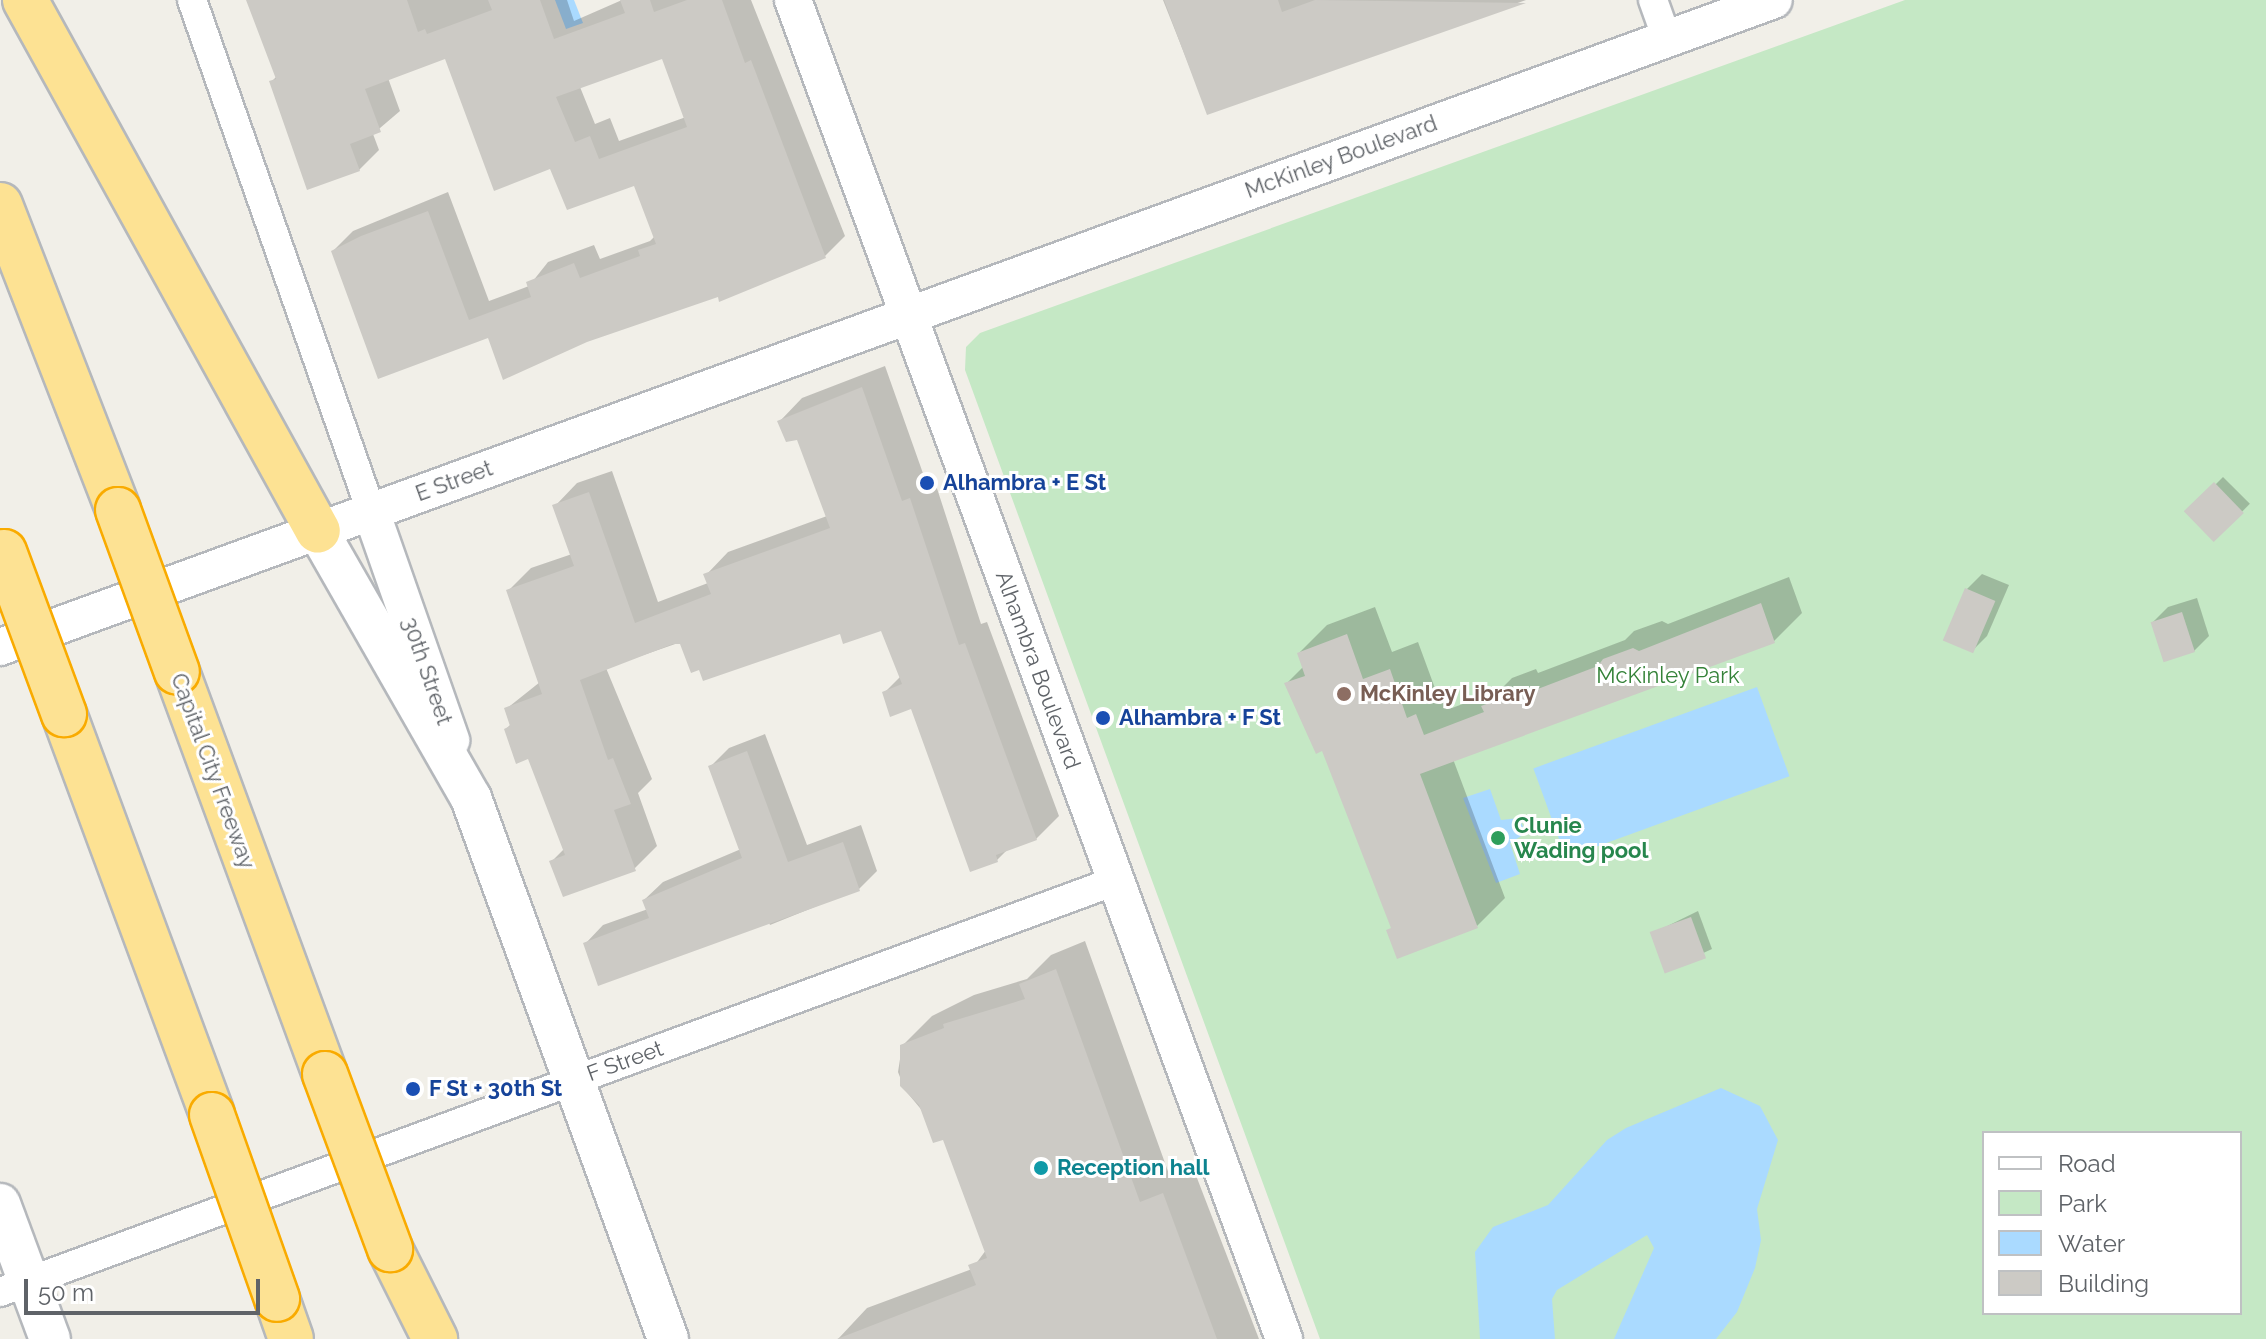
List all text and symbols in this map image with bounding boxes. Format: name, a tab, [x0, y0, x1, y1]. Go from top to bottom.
street label: McKinley Boulevard	[1241, 110, 1441, 204]
street label: E Street	[412, 455, 496, 507]
place label: Alhambra + E St	[943, 470, 1106, 496]
marker: Alhambra + E St	[918, 474, 936, 492]
street label: Alhambra Boulevard	[990, 567, 1086, 773]
street label: 30th Street	[396, 614, 458, 728]
park label: McKinley Park	[1596, 663, 1740, 689]
street label: Capital City Freeway	[165, 669, 261, 873]
place label: McKinley Library	[1360, 681, 1536, 707]
marker: McKinley Library	[1335, 685, 1353, 703]
place label: Alhambra + F St	[1119, 705, 1282, 731]
marker: Alhambra + F St	[1094, 709, 1112, 727]
place label: Clunie Wading pool	[1514, 812, 1648, 864]
marker: Clunie Wading pool	[1489, 829, 1507, 847]
street label: F Street	[583, 1035, 667, 1087]
place label: F St + 30th St	[429, 1076, 563, 1102]
marker: F St + 30th St	[404, 1080, 422, 1098]
legend	[1982, 1131, 2242, 1315]
text: Road	[2058, 1149, 2116, 1178]
place label: Reception hall	[1057, 1155, 1210, 1181]
marker: Reception hall	[1032, 1159, 1050, 1177]
text: Park	[2058, 1189, 2107, 1218]
text: Water	[2058, 1229, 2125, 1258]
scale bar	[28, 1263, 264, 1313]
text: Building	[2058, 1269, 2149, 1298]
text: 50 m	[38, 1278, 94, 1307]

